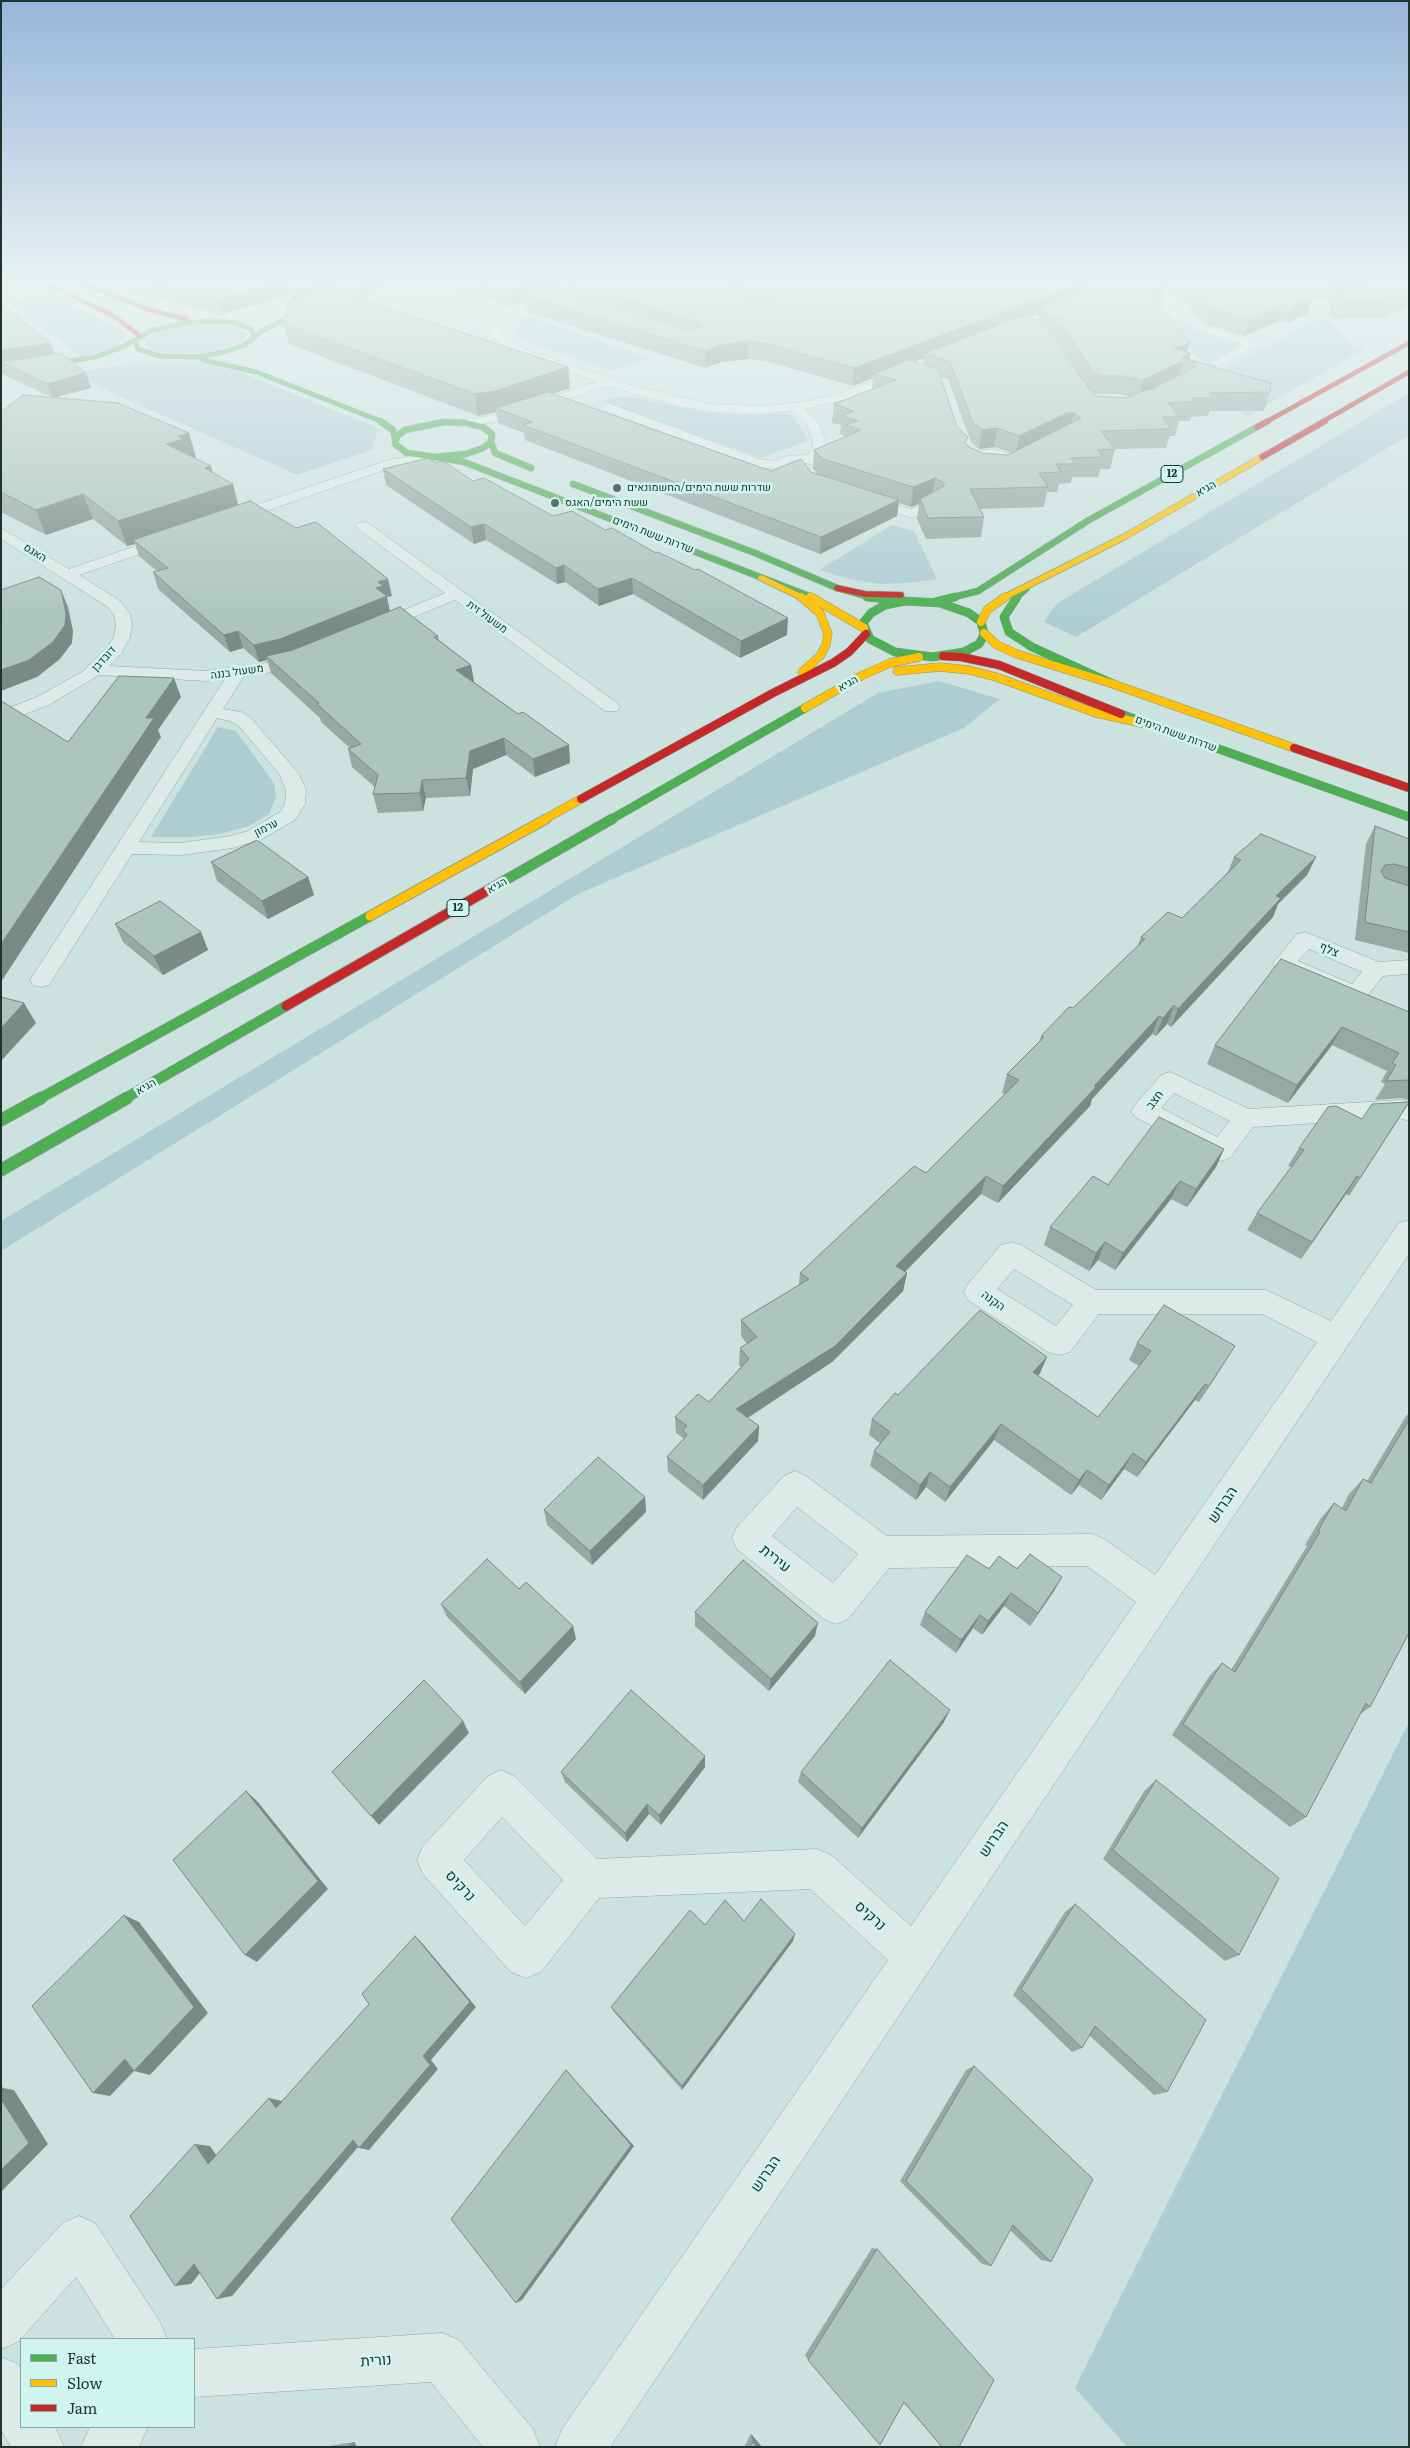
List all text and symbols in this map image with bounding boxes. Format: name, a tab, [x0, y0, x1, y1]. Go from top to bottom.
road number: 12	[1161, 466, 1183, 482]
street label: הגיא	[1194, 478, 1218, 500]
place label: שדרות ששת הימים/החשמונאים	[627, 481, 771, 495]
marker: שדרות ששת הימים/החשמונאים	[611, 482, 623, 494]
place label: ששת הימים/האגס	[565, 496, 648, 510]
marker: ששת הימים/האגס	[549, 497, 561, 509]
street label: שדרות ששת הימים	[611, 513, 695, 557]
street label: האגס	[21, 541, 49, 565]
street label: משעול זית	[464, 598, 510, 636]
street label: דובדבן	[89, 644, 119, 674]
street label: משעול בננה	[210, 662, 264, 682]
street label: הגיא	[836, 673, 860, 695]
street label: שדרות ששת הימים	[1133, 713, 1219, 755]
street label: ערמון	[252, 816, 280, 840]
street label: הגיא	[485, 875, 509, 897]
road number: 12	[447, 900, 469, 916]
street label: צלף	[1317, 939, 1341, 961]
street label: הגיא	[134, 1076, 158, 1098]
street label: חצב	[1143, 1088, 1167, 1112]
street label: הקנה	[978, 1288, 1008, 1314]
street label: הברוש	[1204, 1483, 1242, 1527]
street label: עירית	[756, 1541, 794, 1577]
street label: הברוש	[975, 1817, 1013, 1861]
street label: נרקיס	[441, 1867, 479, 1905]
street label: נרקיס	[851, 1897, 889, 1935]
street label: הברוש	[747, 2152, 785, 2196]
legend	[20, 2338, 195, 2428]
text: Fast	[67, 2346, 96, 2369]
street label: נורית	[360, 2351, 392, 2371]
text: Slow	[67, 2371, 102, 2394]
text: Jam	[67, 2396, 97, 2419]

